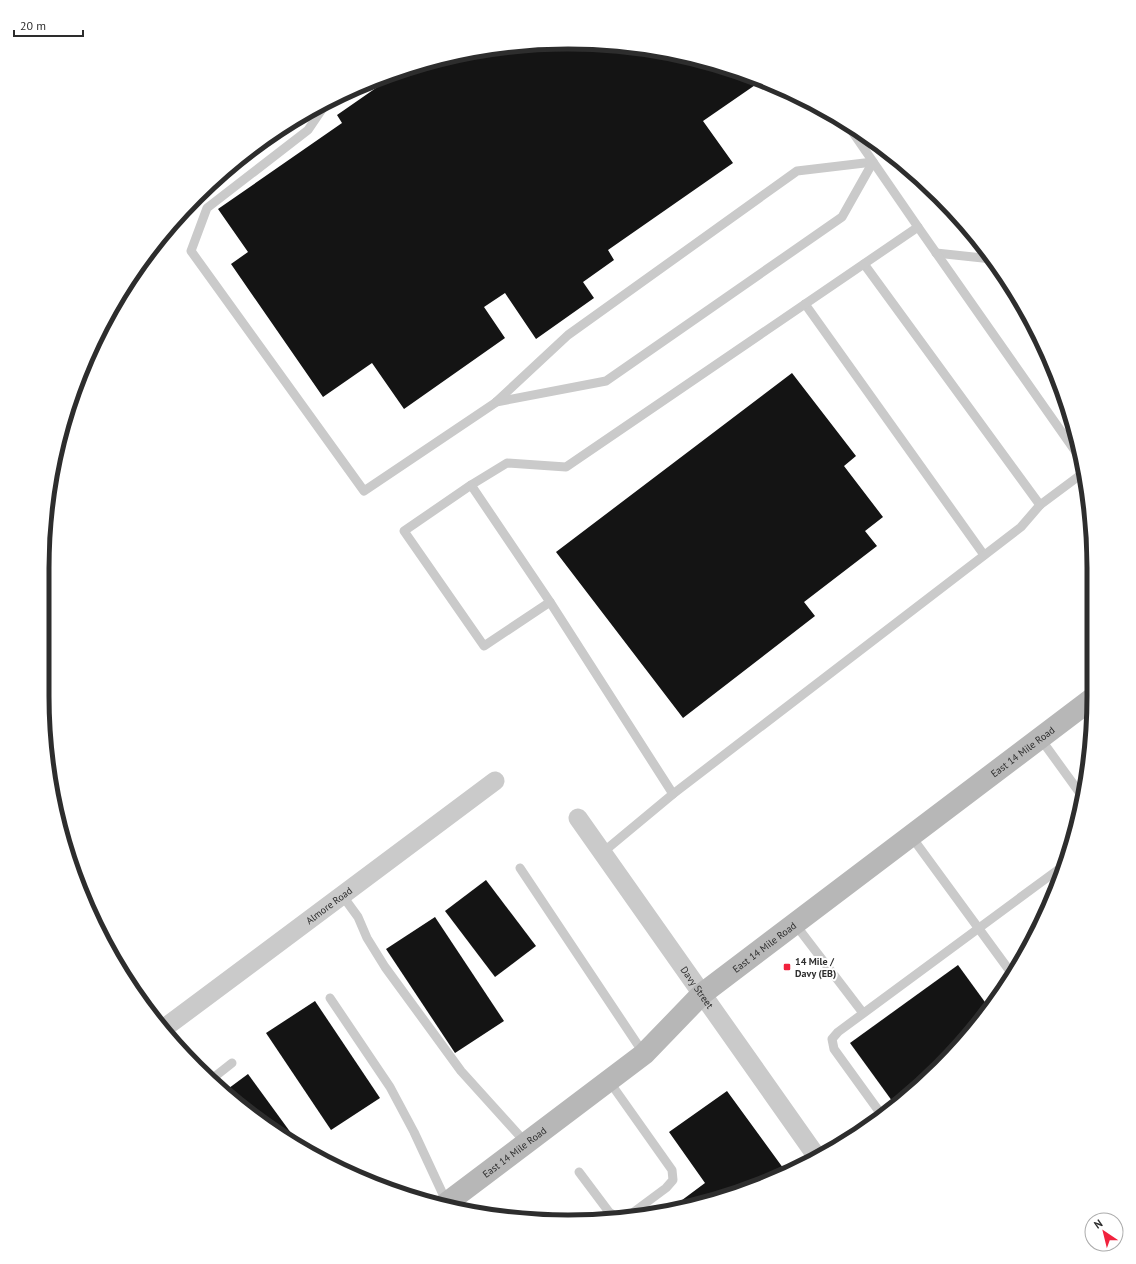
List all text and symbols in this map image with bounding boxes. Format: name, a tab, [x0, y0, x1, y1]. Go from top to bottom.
scale bar	[14, 12, 83, 38]
text: 20 m	[20, 18, 46, 33]
street label: East 14 Mile Road	[988, 723, 1057, 780]
street label: Almore Road	[303, 884, 355, 927]
street label: East 14 Mile Road	[730, 919, 799, 975]
place label: 14 Mile / Davy (EB)	[795, 955, 836, 980]
marker: 14 Mile / Davy (EB)	[782, 962, 792, 972]
street label: Davy Street	[678, 963, 717, 1011]
street label: East 14 Mile Road	[480, 1124, 549, 1180]
north arrow	[1084, 1212, 1124, 1252]
text: N	[1091, 1216, 1105, 1232]

